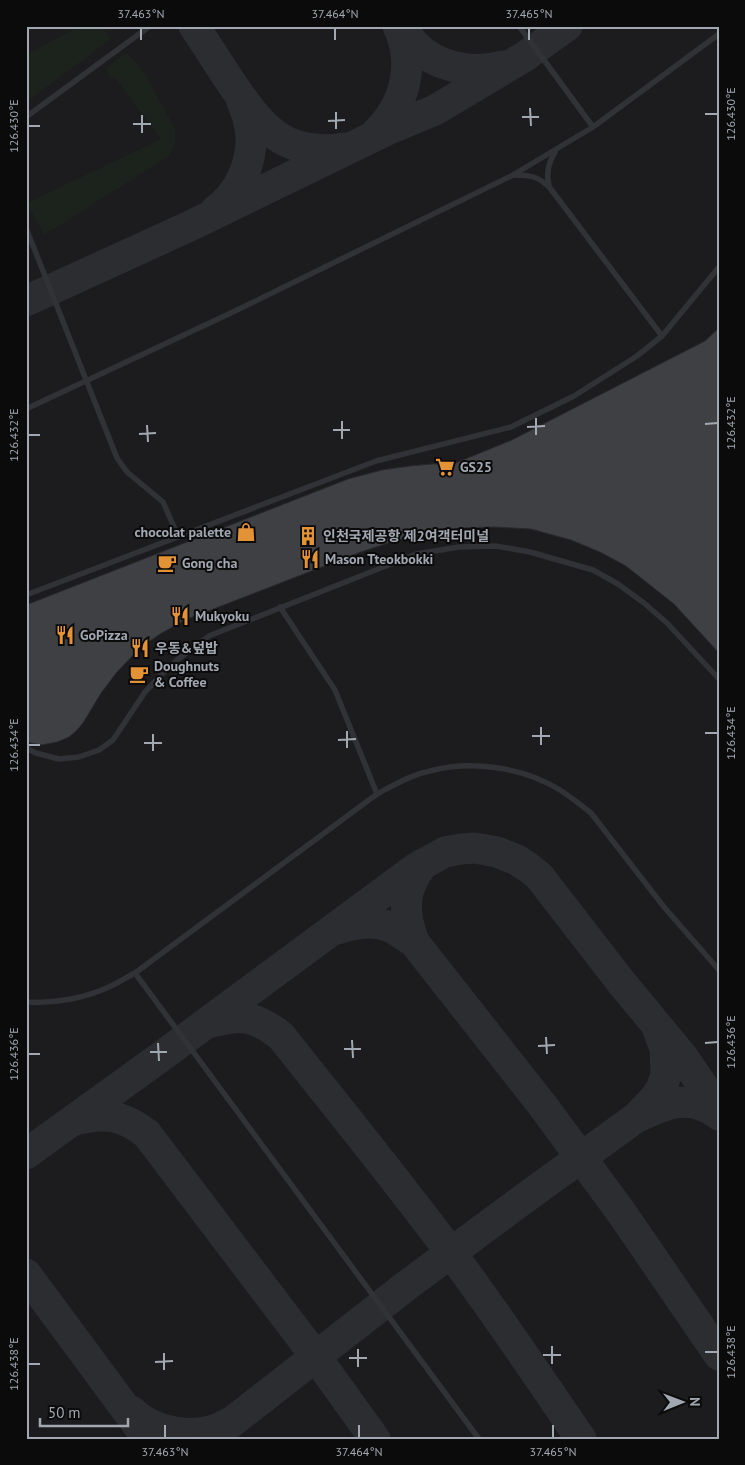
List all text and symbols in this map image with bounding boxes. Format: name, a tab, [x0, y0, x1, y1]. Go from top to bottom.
text: 37.463°N	[117, 6, 165, 21]
text: 37.464°N	[311, 6, 359, 21]
text: 37.465°N	[505, 6, 553, 21]
text: 126.430°E	[723, 87, 738, 141]
text: 126.430°E	[6, 99, 21, 153]
text: 126.432°E	[723, 396, 738, 450]
text: 126.432°E	[6, 408, 21, 462]
supermarket icon: GS25	[434, 456, 456, 478]
place label: GS25	[460, 458, 492, 476]
shop icon: chocolat palette	[235, 521, 257, 543]
place label: chocolat palette	[135, 523, 231, 541]
building icon: 인천국제공항 제2여객터미널	[297, 525, 319, 547]
place label: 인천국제공항 제2여객터미널	[323, 527, 489, 545]
restaurant icon: Mason Tteokbokki	[299, 548, 321, 570]
place label: Mason Tteokbokki	[325, 550, 434, 568]
cafe icon: Gong cha	[156, 552, 178, 574]
place label: Gong cha	[182, 554, 237, 572]
restaurant icon: Mukyoku	[169, 605, 191, 627]
place label: Mukyoku	[195, 607, 249, 625]
restaurant icon: GoPizza	[54, 624, 76, 646]
place label: GoPizza	[80, 626, 128, 644]
restaurant icon: 우동&덮밥	[129, 637, 151, 659]
place label: 우동&덮밥	[155, 639, 218, 657]
place label: Doughnuts & Coffee	[154, 657, 219, 691]
cafe icon: Doughnuts & Coffee	[128, 663, 150, 685]
text: 126.434°E	[723, 706, 738, 760]
text: 126.434°E	[6, 718, 21, 772]
text: 126.436°E	[723, 1015, 738, 1069]
text: 126.436°E	[6, 1027, 21, 1081]
text: 126.438°E	[723, 1325, 738, 1379]
text: 126.438°E	[6, 1337, 21, 1391]
north arrow	[658, 1378, 708, 1428]
scale bar	[40, 1395, 128, 1427]
text: N	[686, 1397, 704, 1407]
text: 50 m	[48, 1403, 81, 1422]
text: 37.463°N	[141, 1444, 189, 1459]
text: 37.464°N	[335, 1444, 383, 1459]
text: 37.465°N	[529, 1444, 577, 1459]

